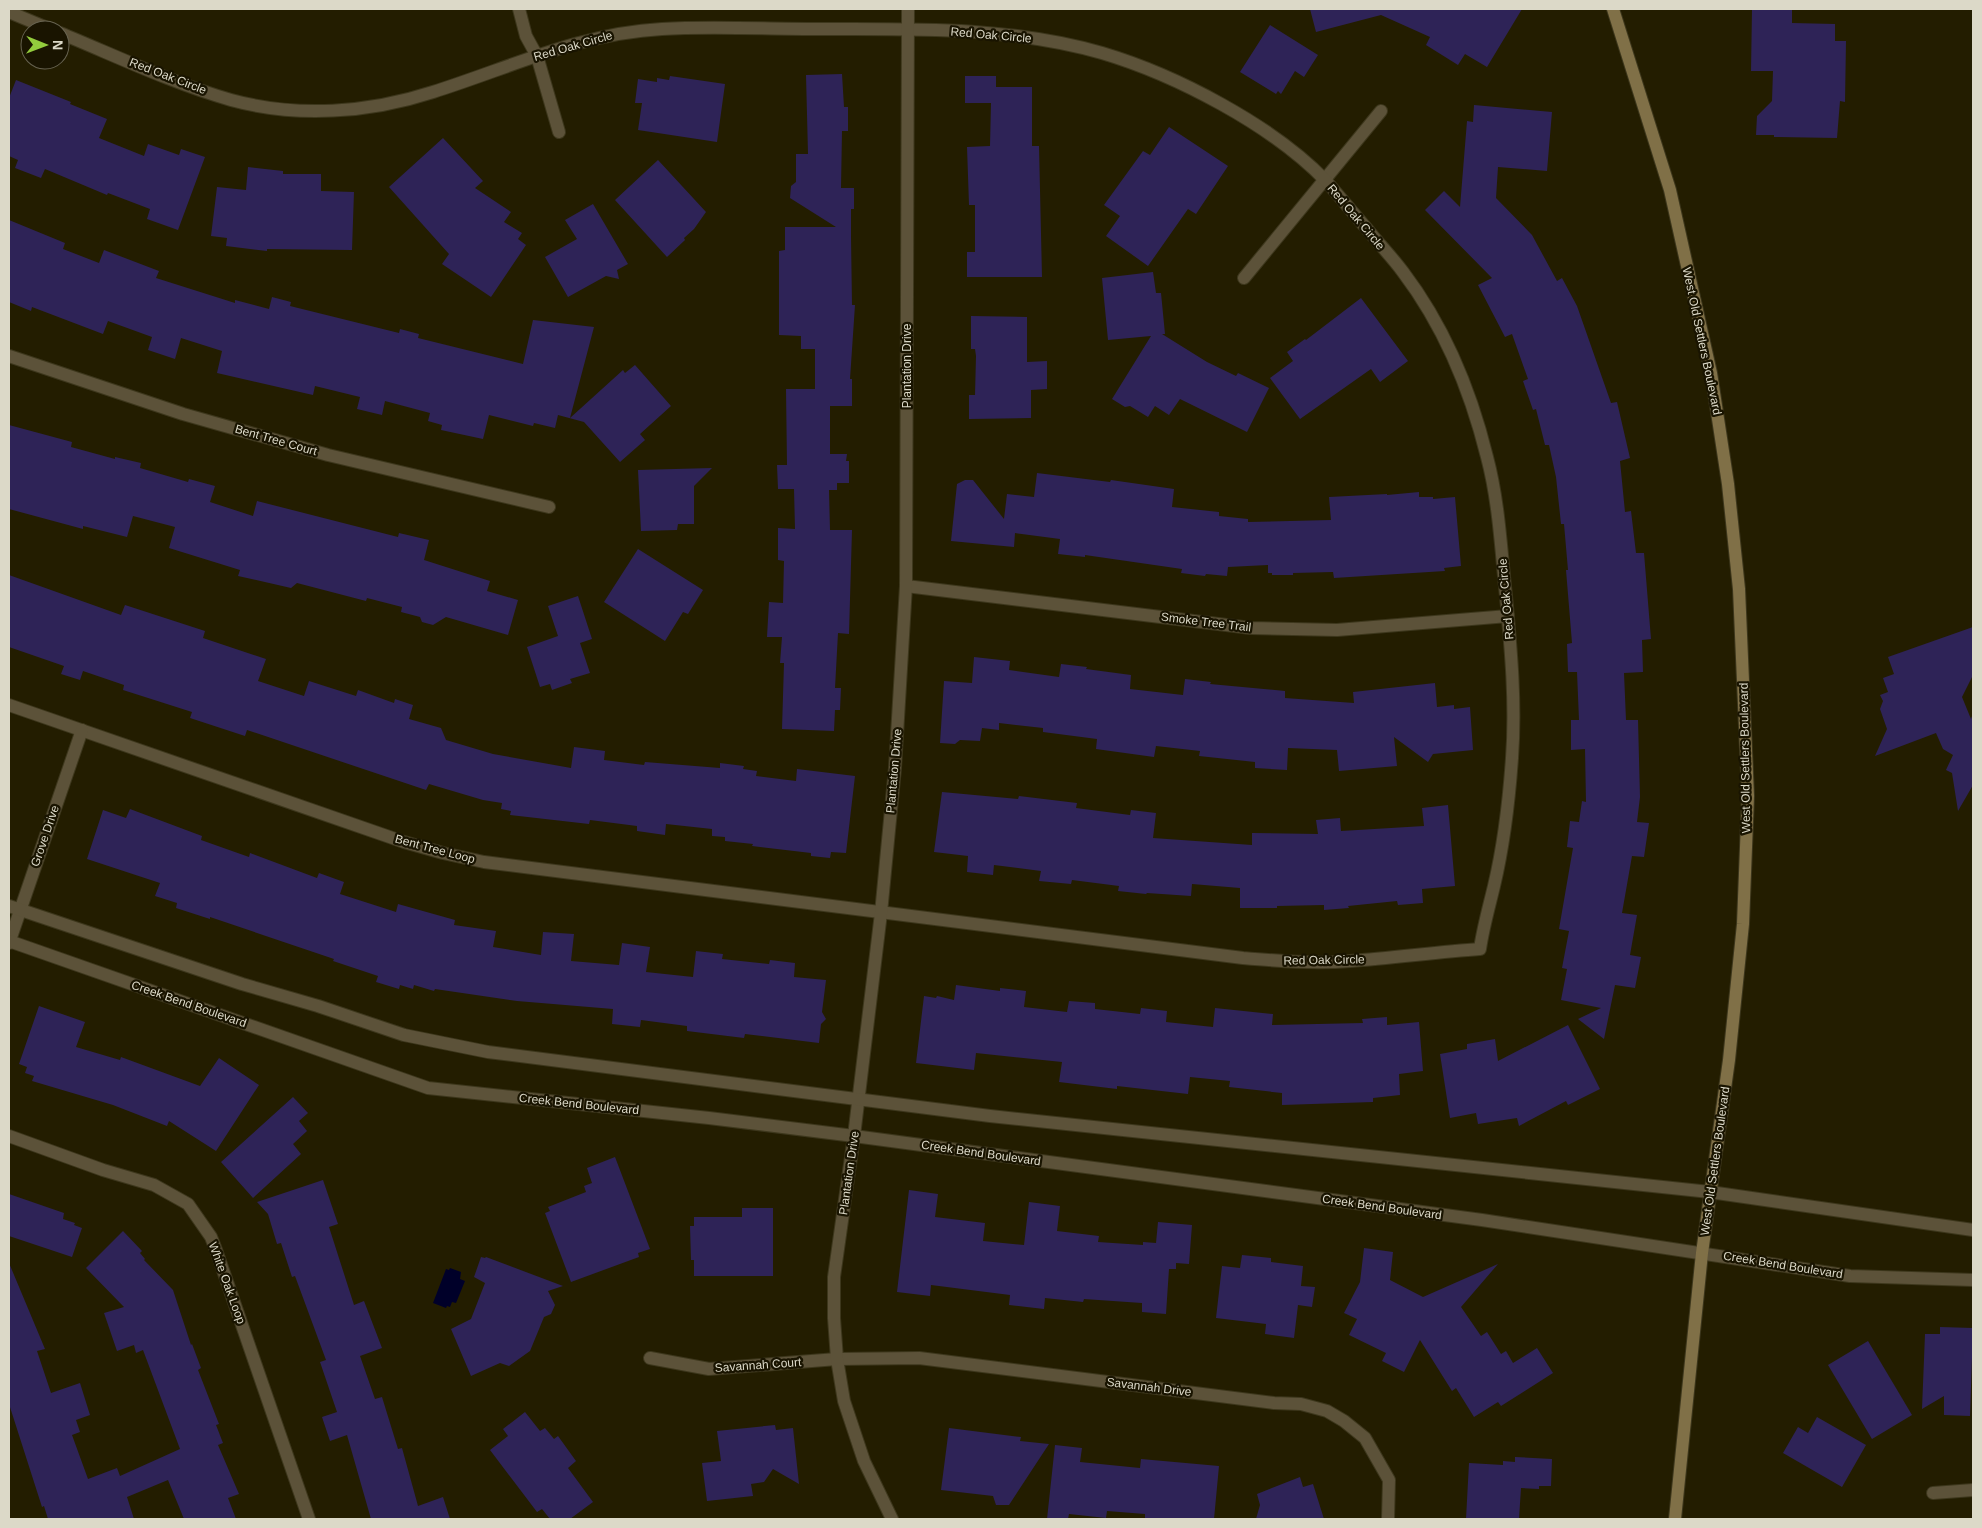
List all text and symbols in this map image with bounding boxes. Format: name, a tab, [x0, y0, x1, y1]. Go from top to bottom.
north arrow	[20, 20, 70, 70]
street label: Red Oak Circle	[950, 24, 1032, 46]
street label: Red Oak Circle	[532, 28, 614, 64]
text: N	[50, 40, 66, 50]
street label: Red Oak Circle	[128, 55, 209, 97]
street label: Red Oak Circle	[1324, 181, 1388, 253]
street label: West Old Settlers Boulevard	[1680, 266, 1724, 416]
street label: Plantation Drive	[900, 323, 914, 408]
street label: Bent Tree Court	[233, 422, 319, 459]
street label: Red Oak Circle	[1495, 558, 1517, 640]
street label: Smoke Tree Trail	[1160, 610, 1252, 634]
street label: West Old Settlers Boulevard	[1737, 683, 1753, 833]
street label: Plantation Drive	[883, 728, 905, 814]
street label: Grove Drive	[28, 803, 62, 869]
street label: Bent Tree Loop	[394, 832, 477, 866]
street label: Red Oak Circle	[1283, 952, 1365, 968]
street label: Creek Bend Boulevard	[130, 978, 248, 1030]
street label: West Old Settlers Boulevard	[1698, 1086, 1732, 1236]
street label: Creek Bend Boulevard	[518, 1091, 640, 1117]
street label: Plantation Drive	[836, 1130, 862, 1216]
street label: Creek Bend Boulevard	[920, 1138, 1042, 1168]
street label: Creek Bend Boulevard	[1321, 1192, 1443, 1222]
street label: White Oak Loop	[206, 1240, 248, 1326]
street label: Creek Bend Boulevard	[1722, 1249, 1844, 1281]
street label: Savannah Court	[714, 1355, 802, 1375]
street label: Savannah Drive	[1106, 1375, 1193, 1399]

